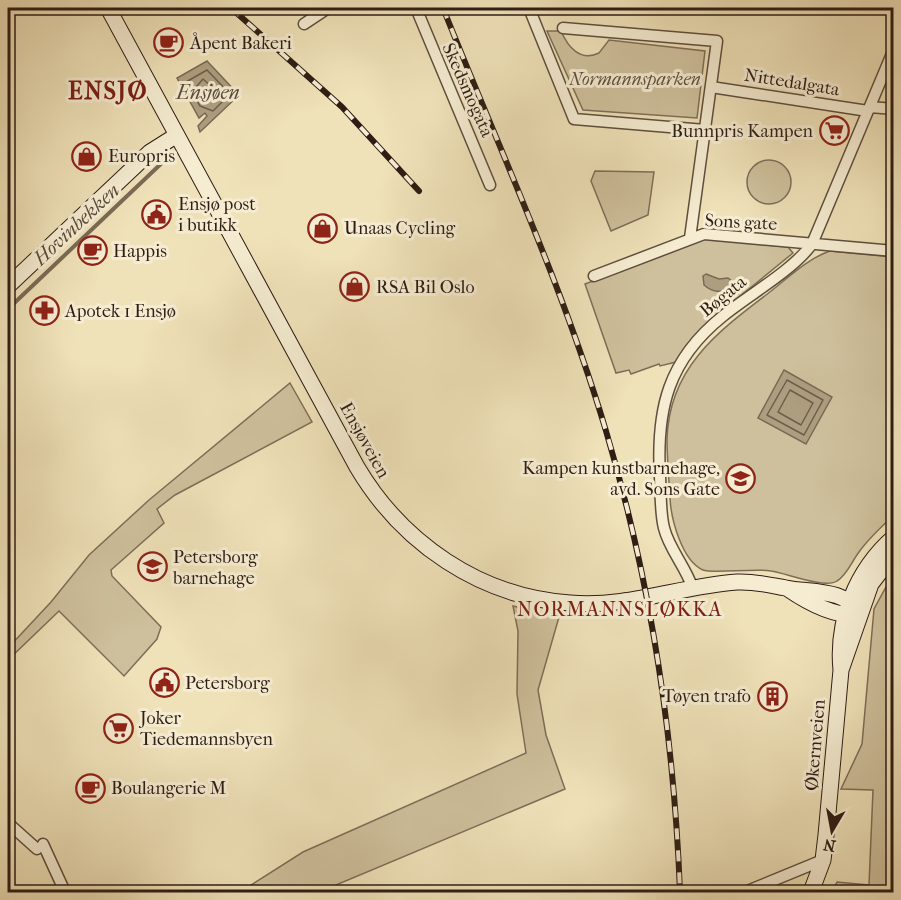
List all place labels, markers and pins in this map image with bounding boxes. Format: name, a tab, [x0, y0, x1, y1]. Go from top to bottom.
cafe icon: Åpent Bakeri	[153, 27, 185, 59]
place label: Åpent Bakeri	[189, 32, 293, 54]
supermarket icon: Bunnpris Kampen	[818, 115, 850, 147]
place label: Bunnpris Kampen	[671, 121, 814, 142]
shop icon: Europris	[71, 140, 103, 172]
place label: Europris	[108, 146, 175, 167]
place label: Ensjø post i butikk	[178, 194, 256, 236]
public building icon: Ensjø post i butikk	[141, 198, 173, 230]
shop icon: Unaas Cycling	[307, 212, 339, 244]
place label: Unaas Cycling	[344, 218, 456, 239]
cafe icon: Happis	[76, 235, 108, 267]
place label: Happis	[113, 241, 167, 262]
shop icon: RSA Bil Oslo	[339, 271, 371, 303]
place label: RSA Bil Oslo	[376, 277, 475, 298]
pharmacy icon: Apotek 1 Ensjø	[28, 295, 60, 327]
place label: Apotek 1 Ensjø	[64, 301, 176, 322]
place label: Kampen kunstbarnehage, avd. Sons Gate	[522, 458, 720, 500]
school or university icon: Kampen kunstbarnehage, avd. Sons Gate	[725, 462, 757, 494]
place label: Petersborg barnehage	[172, 547, 258, 589]
school or university icon: Petersborg barnehage	[136, 551, 168, 583]
public building icon: Petersborg	[148, 667, 180, 699]
place label: Petersborg	[185, 673, 270, 694]
building icon: Tøyen trafo	[756, 680, 788, 712]
place label: Tøyen trafo	[662, 686, 751, 707]
place label: Joker Tiedemannsbyen	[138, 708, 273, 750]
supermarket icon: Joker Tiedemannsbyen	[103, 712, 135, 744]
cafe icon: Boulangerie M	[74, 772, 106, 804]
place label: Boulangerie M	[111, 778, 226, 799]

